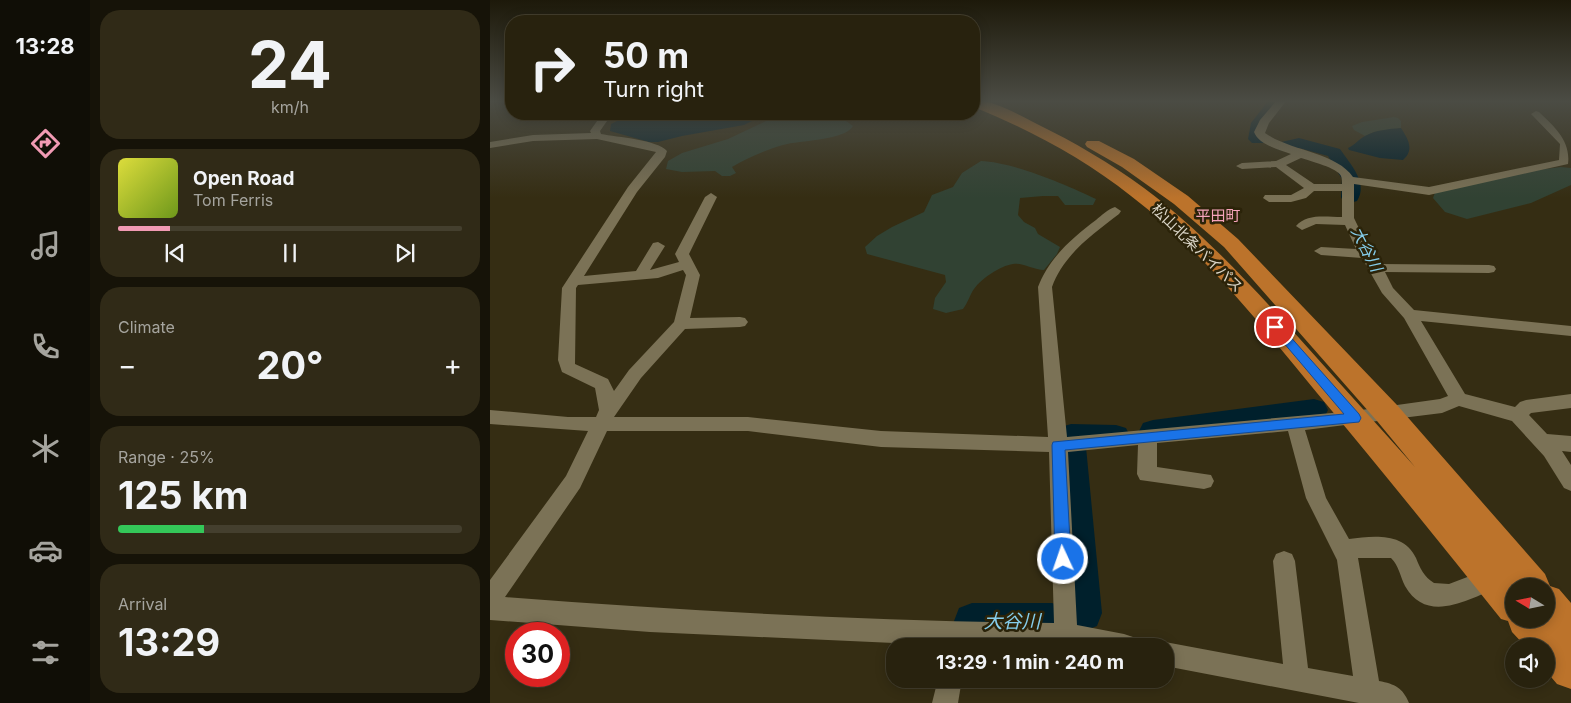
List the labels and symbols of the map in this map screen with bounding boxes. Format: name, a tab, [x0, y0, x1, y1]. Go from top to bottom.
street label: 松山北条バイパス	[1148, 199, 1247, 296]
district label: 平田町	[1195, 206, 1241, 225]
water label: 大谷川	[1347, 223, 1388, 277]
pin	[1254, 306, 1296, 348]
position arrow	[1036, 532, 1088, 584]
north arrow	[1505, 578, 1555, 628]
water label: 大谷川	[983, 610, 1042, 633]
speed limit sign: 30	[505, 622, 570, 687]

